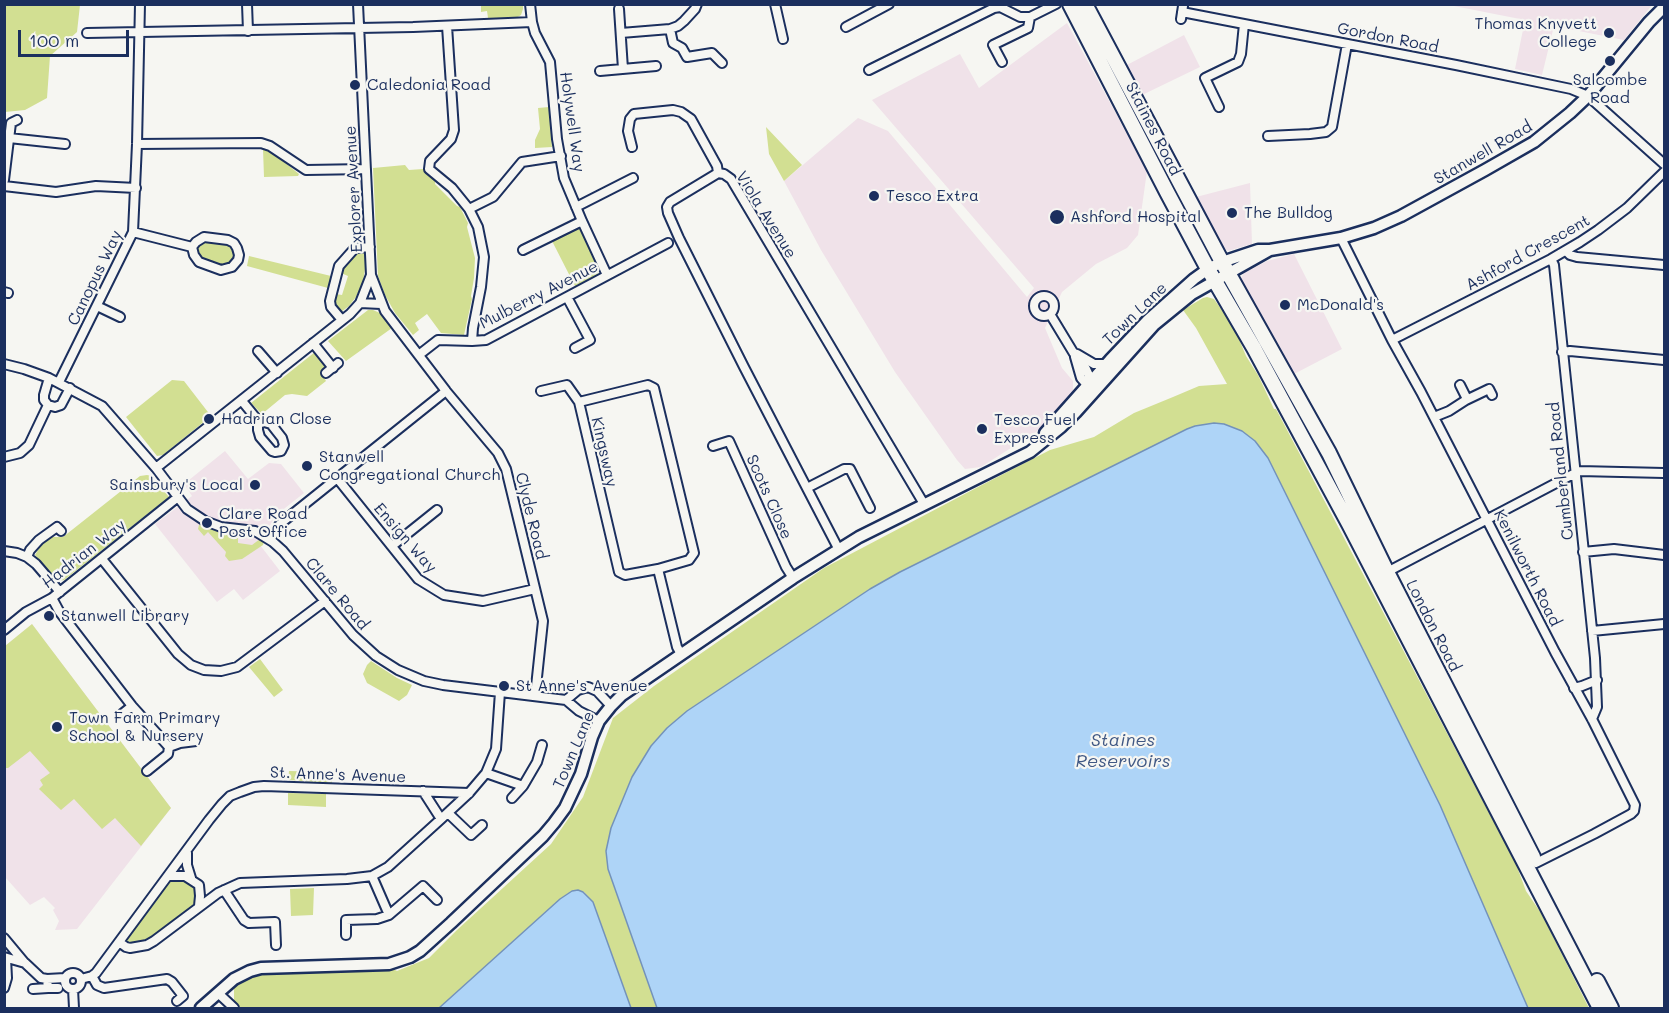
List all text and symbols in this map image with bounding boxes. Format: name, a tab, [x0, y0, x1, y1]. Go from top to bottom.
place label: Thomas Knyvett College	[1475, 14, 1597, 52]
scale bar	[21, 18, 132, 56]
street label: Gordon Road	[1336, 19, 1440, 57]
marker: Thomas Knyvett College	[1602, 26, 1616, 40]
text: 100 m	[29, 28, 79, 52]
marker: Salcombe Road	[1603, 54, 1617, 68]
place label: Salcombe Road	[1573, 70, 1647, 108]
street label: Holywell Way	[555, 71, 589, 173]
place label: Caledonia Road	[367, 75, 491, 95]
marker: Caledonia Road	[348, 78, 362, 92]
street label: Staines Road	[1121, 79, 1185, 179]
street label: Stanwell Road	[1430, 117, 1536, 189]
street label: Explorer Avenue	[341, 125, 367, 253]
street label: Viola Avenue	[732, 168, 800, 262]
place label: Tesco Extra	[886, 186, 979, 206]
marker: Tesco Extra	[867, 189, 881, 203]
place label: The Bulldog	[1244, 203, 1333, 223]
marker: The Bulldog	[1225, 206, 1239, 220]
place label: Ashford Hospital	[1070, 207, 1201, 227]
marker: Ashford Hospital	[1048, 208, 1066, 226]
street label: Ashford Crescent	[1462, 211, 1594, 295]
street label: Canopus Way	[64, 227, 126, 329]
street label: Mulberry Avenue	[476, 257, 602, 333]
street label: Town Lane	[1099, 279, 1171, 349]
place label: McDonald's	[1297, 295, 1384, 315]
marker: McDonald's	[1278, 298, 1292, 312]
street label: Cumberland Road	[1544, 401, 1578, 541]
place label: Hadrian Close	[221, 409, 332, 429]
place label: Tesco Fuel Express	[994, 410, 1076, 448]
marker: Hadrian Close	[202, 412, 216, 426]
street label: Kingsway	[587, 415, 621, 489]
marker: Tesco Fuel Express	[975, 422, 989, 436]
place label: Stanwell Congregational Church	[319, 447, 500, 485]
street label: Scots Close	[742, 452, 796, 542]
marker: Stanwell Congregational Church	[300, 459, 314, 473]
street label: Clyde Road	[511, 471, 551, 561]
place label: Sainsbury's Local	[109, 475, 243, 495]
marker: Sainsbury's Local	[248, 478, 262, 492]
street label: Ensign Way	[369, 499, 441, 577]
place label: Clare Road Post Office	[219, 504, 308, 542]
street label: Kenilworth Road	[1489, 506, 1565, 630]
street label: Hadrian Way	[38, 515, 130, 593]
marker: Clare Road Post Office	[200, 516, 214, 530]
street label: Clare Road	[301, 554, 373, 634]
street label: London Road	[1402, 577, 1464, 675]
place label: Stanwell Library	[61, 606, 189, 626]
marker: Stanwell Library	[42, 609, 56, 623]
place label: St Anne's Avenue	[516, 676, 648, 696]
marker: St Anne's Avenue	[497, 679, 511, 693]
place label: Town Farm Primary School & Nursery	[69, 708, 220, 746]
street label: Town Lane	[549, 709, 599, 791]
marker: Town Farm Primary School & Nursery	[50, 720, 64, 734]
water label: Staines Reservoirs	[1075, 729, 1171, 771]
street label: St. Anne's Avenue	[270, 763, 406, 787]

